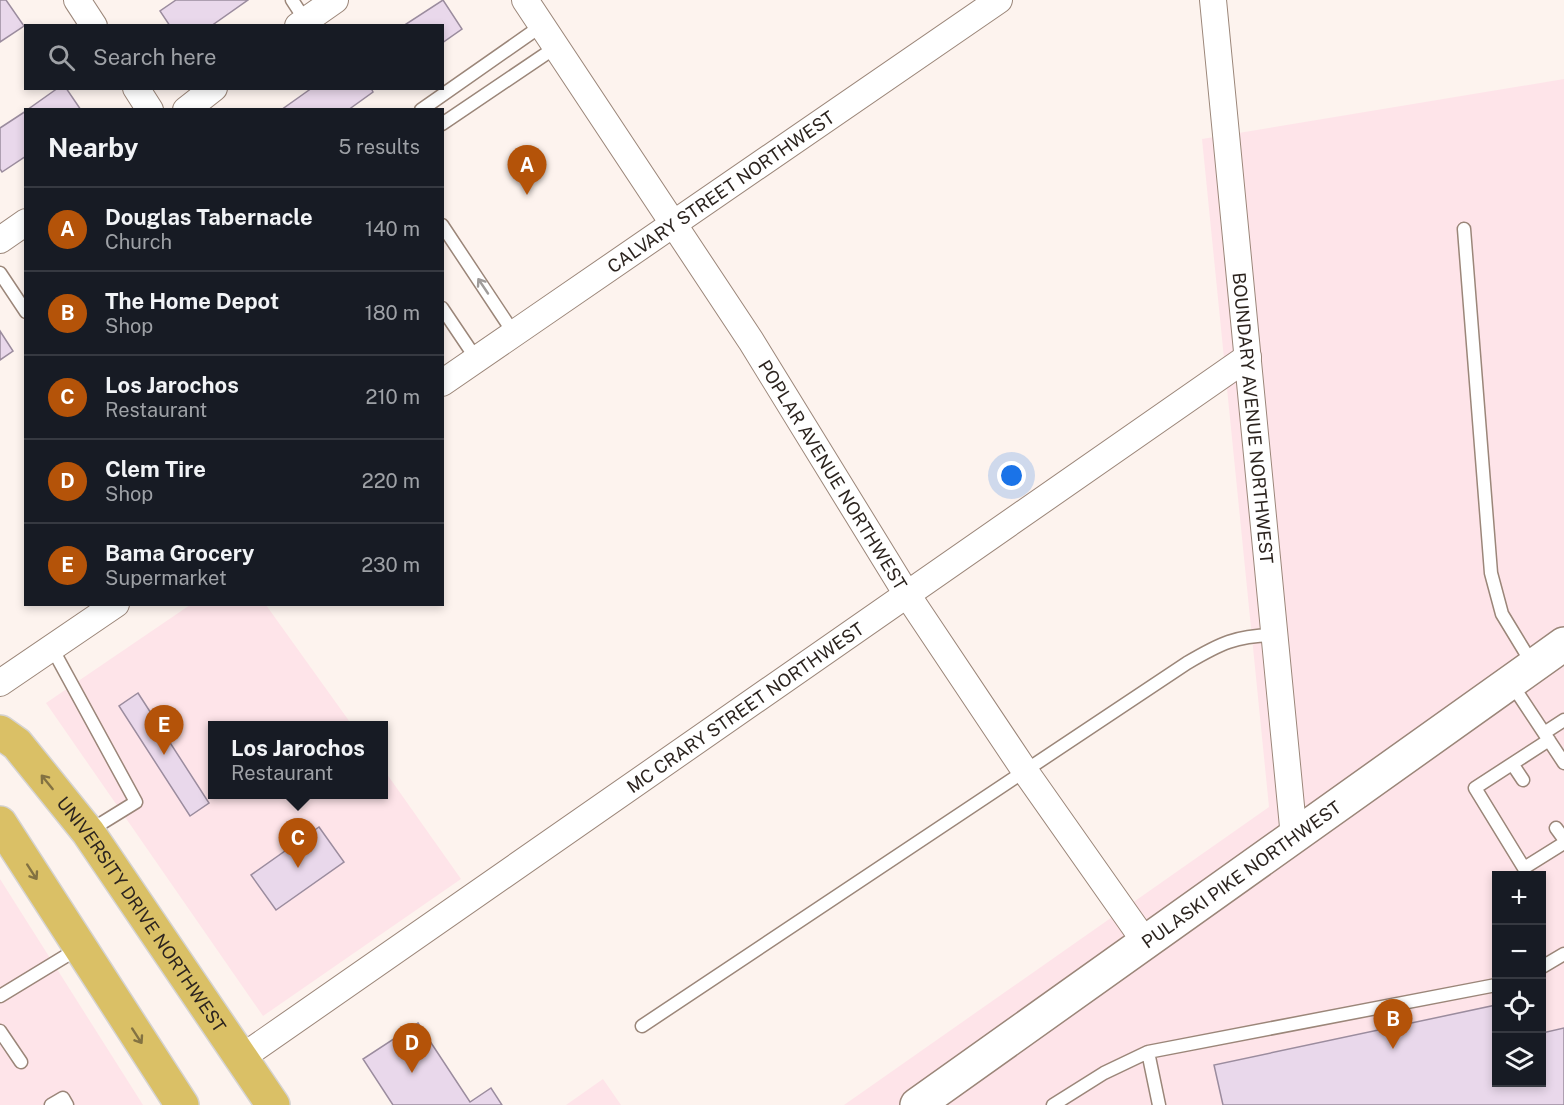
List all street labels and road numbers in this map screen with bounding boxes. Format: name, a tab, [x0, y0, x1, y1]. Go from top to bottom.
street label: CALVARY STREET NORTHWEST	[603, 106, 838, 277]
street label: BOUNDARY AVENUE NORTHWEST	[1229, 271, 1278, 565]
street label: POPLAR AVENUE NORTHWEST	[755, 356, 912, 594]
street label: MC CRARY STREET NORTHWEST	[622, 617, 868, 797]
street label: UNIVERSITY DRIVE NORTHWEST	[53, 792, 231, 1036]
street label: PULASKI PIKE NORTHWEST	[1137, 796, 1345, 952]

